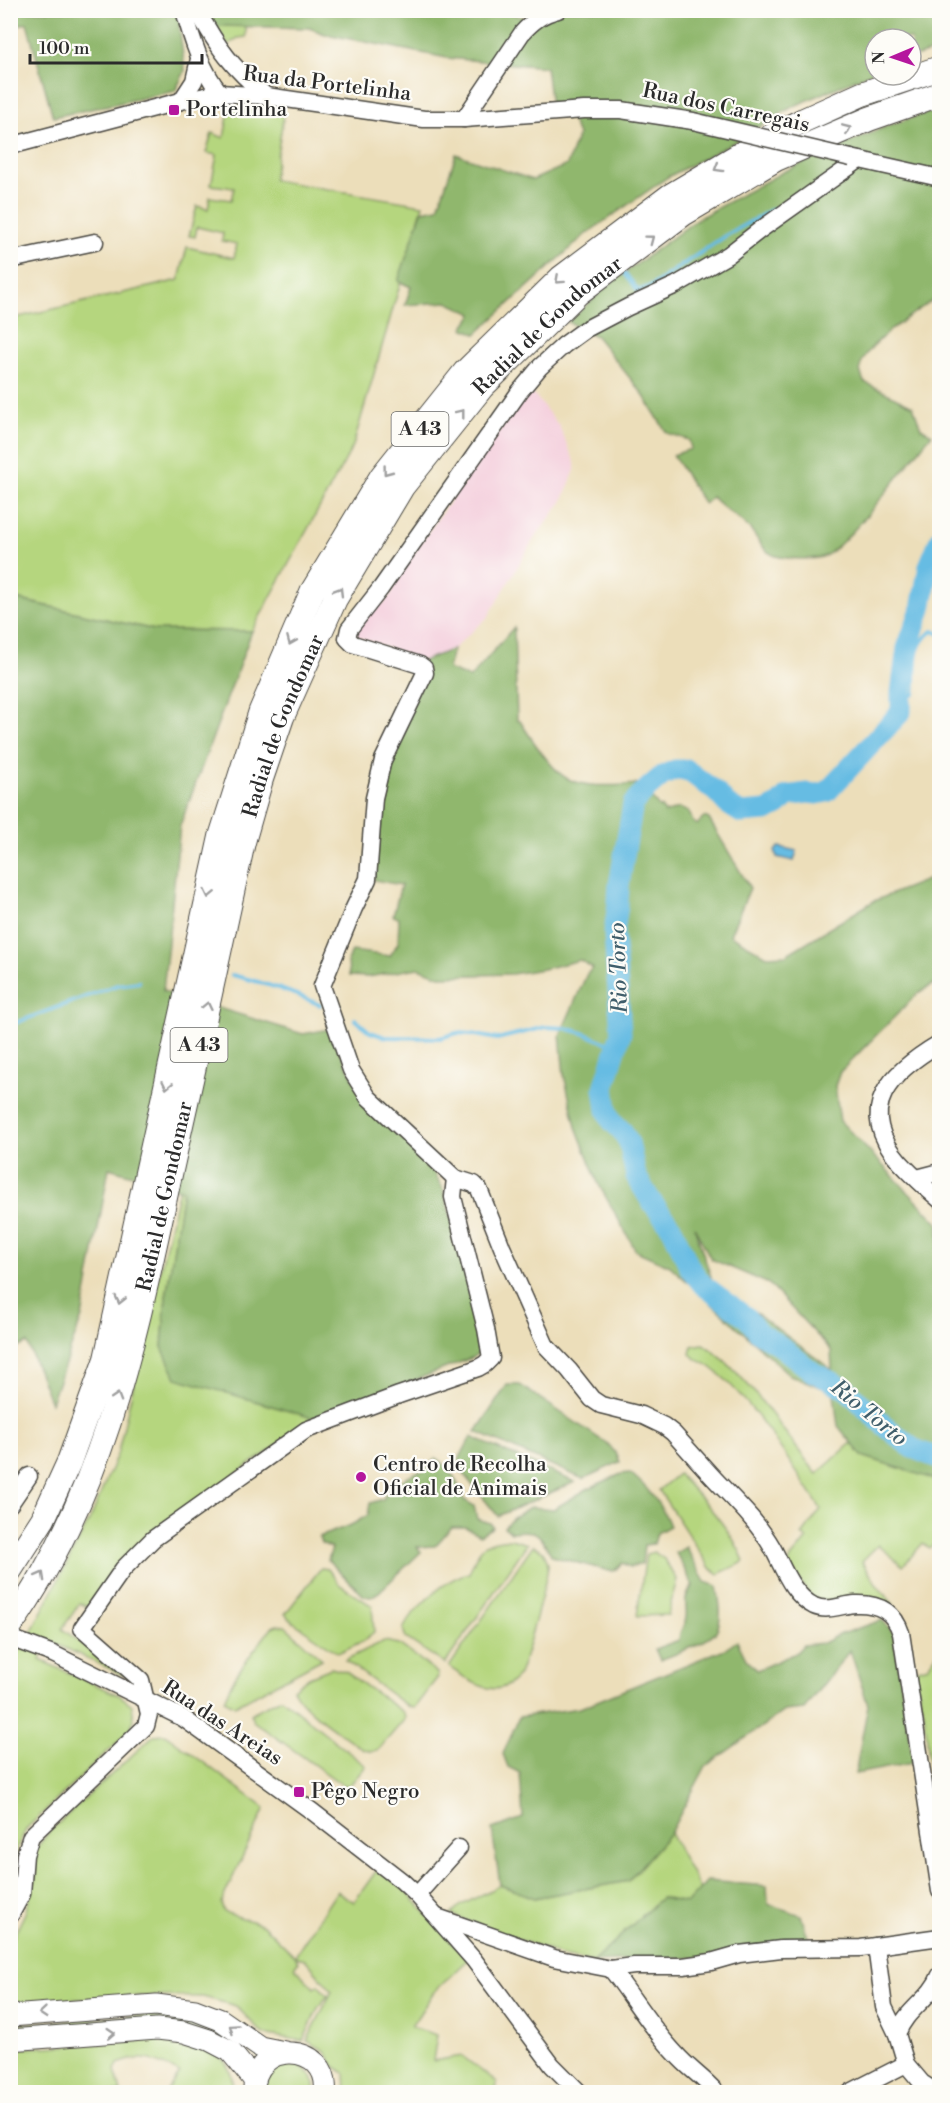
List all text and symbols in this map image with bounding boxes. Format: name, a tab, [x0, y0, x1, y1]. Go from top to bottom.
scale bar	[30, 27, 202, 65]
north arrow	[863, 27, 923, 87]
text: 100 m	[39, 37, 90, 60]
text: N	[869, 50, 889, 64]
street label: Rua da Portelinha	[241, 61, 413, 107]
street label: Rua dos Carregais	[640, 78, 812, 138]
place label: Portelinha	[186, 97, 287, 123]
marker: Portelinha	[167, 103, 181, 117]
one-way arrow	[840, 124, 851, 136]
one-way arrow	[714, 160, 724, 172]
one-way arrow	[643, 236, 654, 247]
street label: Radial de Gondomar	[468, 251, 628, 401]
one-way arrow	[555, 273, 566, 284]
one-way arrow	[453, 409, 464, 420]
road number: A 43	[392, 412, 448, 446]
one-way arrow	[383, 465, 394, 476]
one-way arrow	[332, 587, 343, 597]
street label: Radial de Gondomar	[238, 630, 330, 821]
one-way arrow	[287, 635, 299, 646]
one-way arrow	[203, 889, 216, 899]
water label: Rio Torto	[604, 922, 634, 1015]
one-way arrow	[200, 1001, 213, 1011]
road number: A 43	[170, 1028, 228, 1062]
one-way arrow	[162, 1080, 175, 1090]
street label: Radial de Gondomar	[132, 1099, 199, 1294]
one-way arrow	[114, 1295, 127, 1305]
water label: Rio Torto	[824, 1373, 913, 1452]
one-way arrow	[110, 1392, 122, 1403]
place label: Centro de Recolha Oficial de Animais	[373, 1452, 547, 1502]
marker: Centro de Recolha Oficial de Animais	[354, 1470, 368, 1484]
one-way arrow	[34, 1572, 45, 1582]
street label: Rua das Areias	[157, 1674, 287, 1772]
place label: Pêgo Negro	[311, 1779, 420, 1805]
marker: Pêgo Negro	[292, 1785, 306, 1799]
one-way arrow	[39, 2007, 48, 2020]
one-way arrow	[229, 2024, 240, 2035]
one-way arrow	[106, 2026, 115, 2039]

